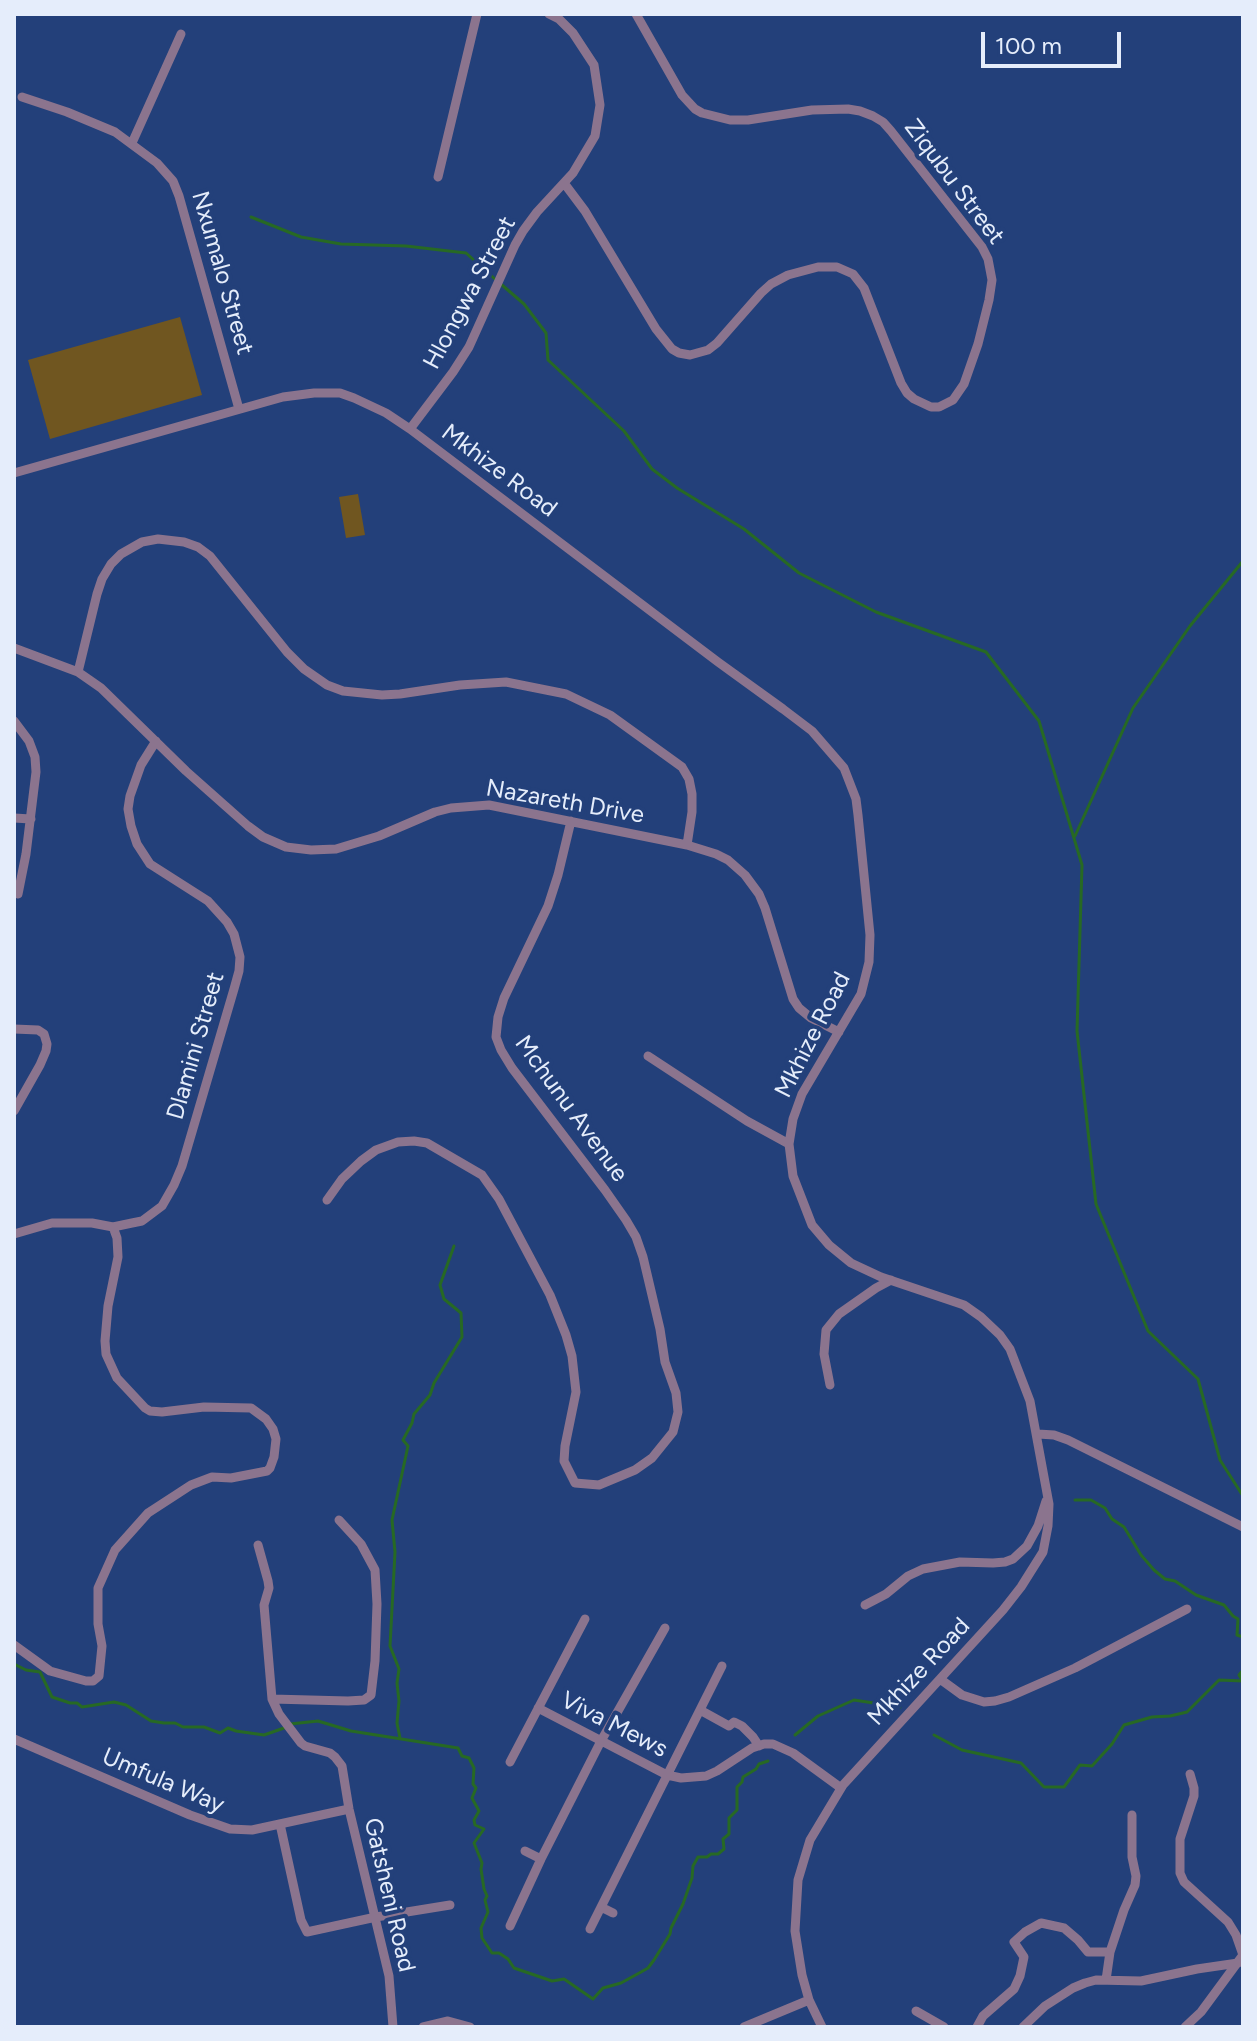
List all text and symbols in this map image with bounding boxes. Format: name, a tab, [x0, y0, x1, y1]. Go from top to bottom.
scale bar	[985, 16, 1125, 66]
text: 100 m	[995, 31, 1062, 60]
street label: Ziqubu Street	[898, 114, 1010, 250]
street label: Nxumalo Street	[185, 188, 259, 358]
street label: Hlongwa Street	[418, 212, 522, 374]
street label: Mkhize Road	[436, 418, 562, 524]
street label: Nazareth Drive	[484, 774, 646, 830]
street label: Mkhize Road	[769, 967, 857, 1103]
street label: Dlamini Street	[161, 969, 231, 1123]
street label: Mchunu Avenue	[508, 1030, 634, 1188]
street label: Mkhize Road	[862, 1612, 976, 1732]
street label: Viva Mews	[556, 1686, 672, 1764]
street label: Umfula Way	[98, 1742, 228, 1820]
street label: Gatsheni Road	[357, 1815, 421, 1975]

